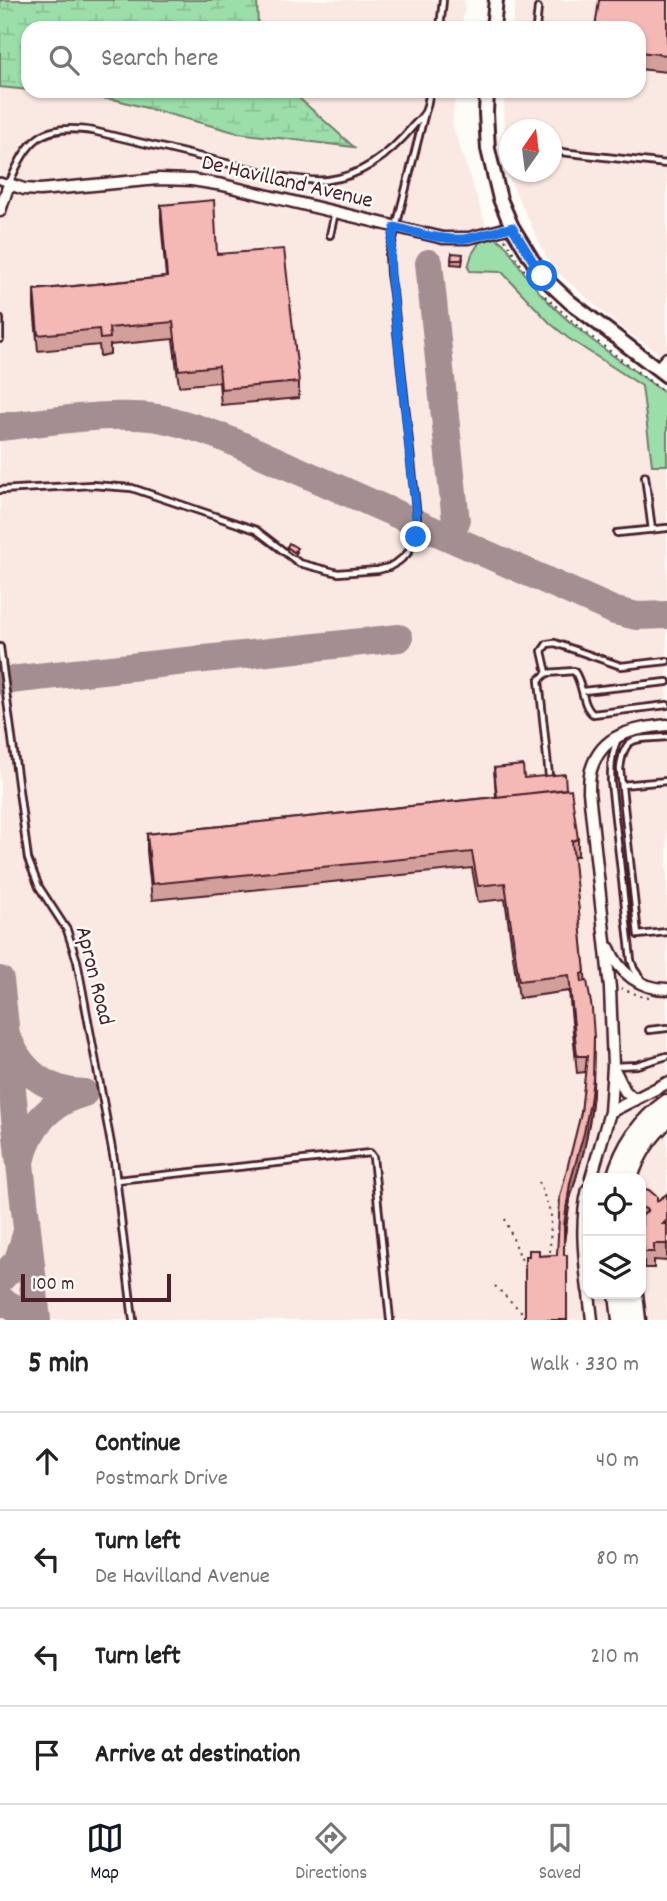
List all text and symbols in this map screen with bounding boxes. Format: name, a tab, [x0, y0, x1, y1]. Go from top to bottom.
search box	[21, 21, 646, 98]
icon: search	[45, 41, 83, 79]
text: Search here	[101, 41, 219, 78]
north arrow	[499, 119, 562, 182]
street label: De Havilland Avenue	[198, 147, 376, 219]
route start	[526, 260, 557, 291]
route end	[400, 521, 431, 552]
street label: Apron Road	[65, 923, 121, 1029]
map controls	[583, 1173, 646, 1299]
button: locate	[583, 1173, 646, 1236]
button: layers	[583, 1236, 646, 1299]
scale bar	[21, 1271, 172, 1303]
text: 100 m	[32, 1272, 74, 1299]
text: 5 min	[28, 1344, 89, 1387]
text: Walk · 330 m	[530, 1349, 639, 1382]
text: Continue	[95, 1426, 180, 1463]
icon: ahead	[28, 1442, 66, 1480]
text: 40 m	[596, 1445, 639, 1478]
text: Postmark Drive	[95, 1463, 228, 1496]
text: Turn left	[95, 1524, 181, 1561]
icon: left	[28, 1540, 66, 1578]
text: 80 m	[596, 1543, 639, 1576]
text: De Havilland Avenue	[95, 1561, 270, 1594]
icon: left	[28, 1638, 66, 1676]
text: Turn left	[95, 1639, 181, 1676]
text: 210 m	[590, 1641, 639, 1674]
icon: arrive	[28, 1736, 66, 1774]
text: Arrive at destination	[95, 1737, 300, 1774]
tab: Map	[86, 1819, 124, 1888]
tab: Directions	[295, 1819, 367, 1888]
tab: Saved	[539, 1819, 581, 1888]

